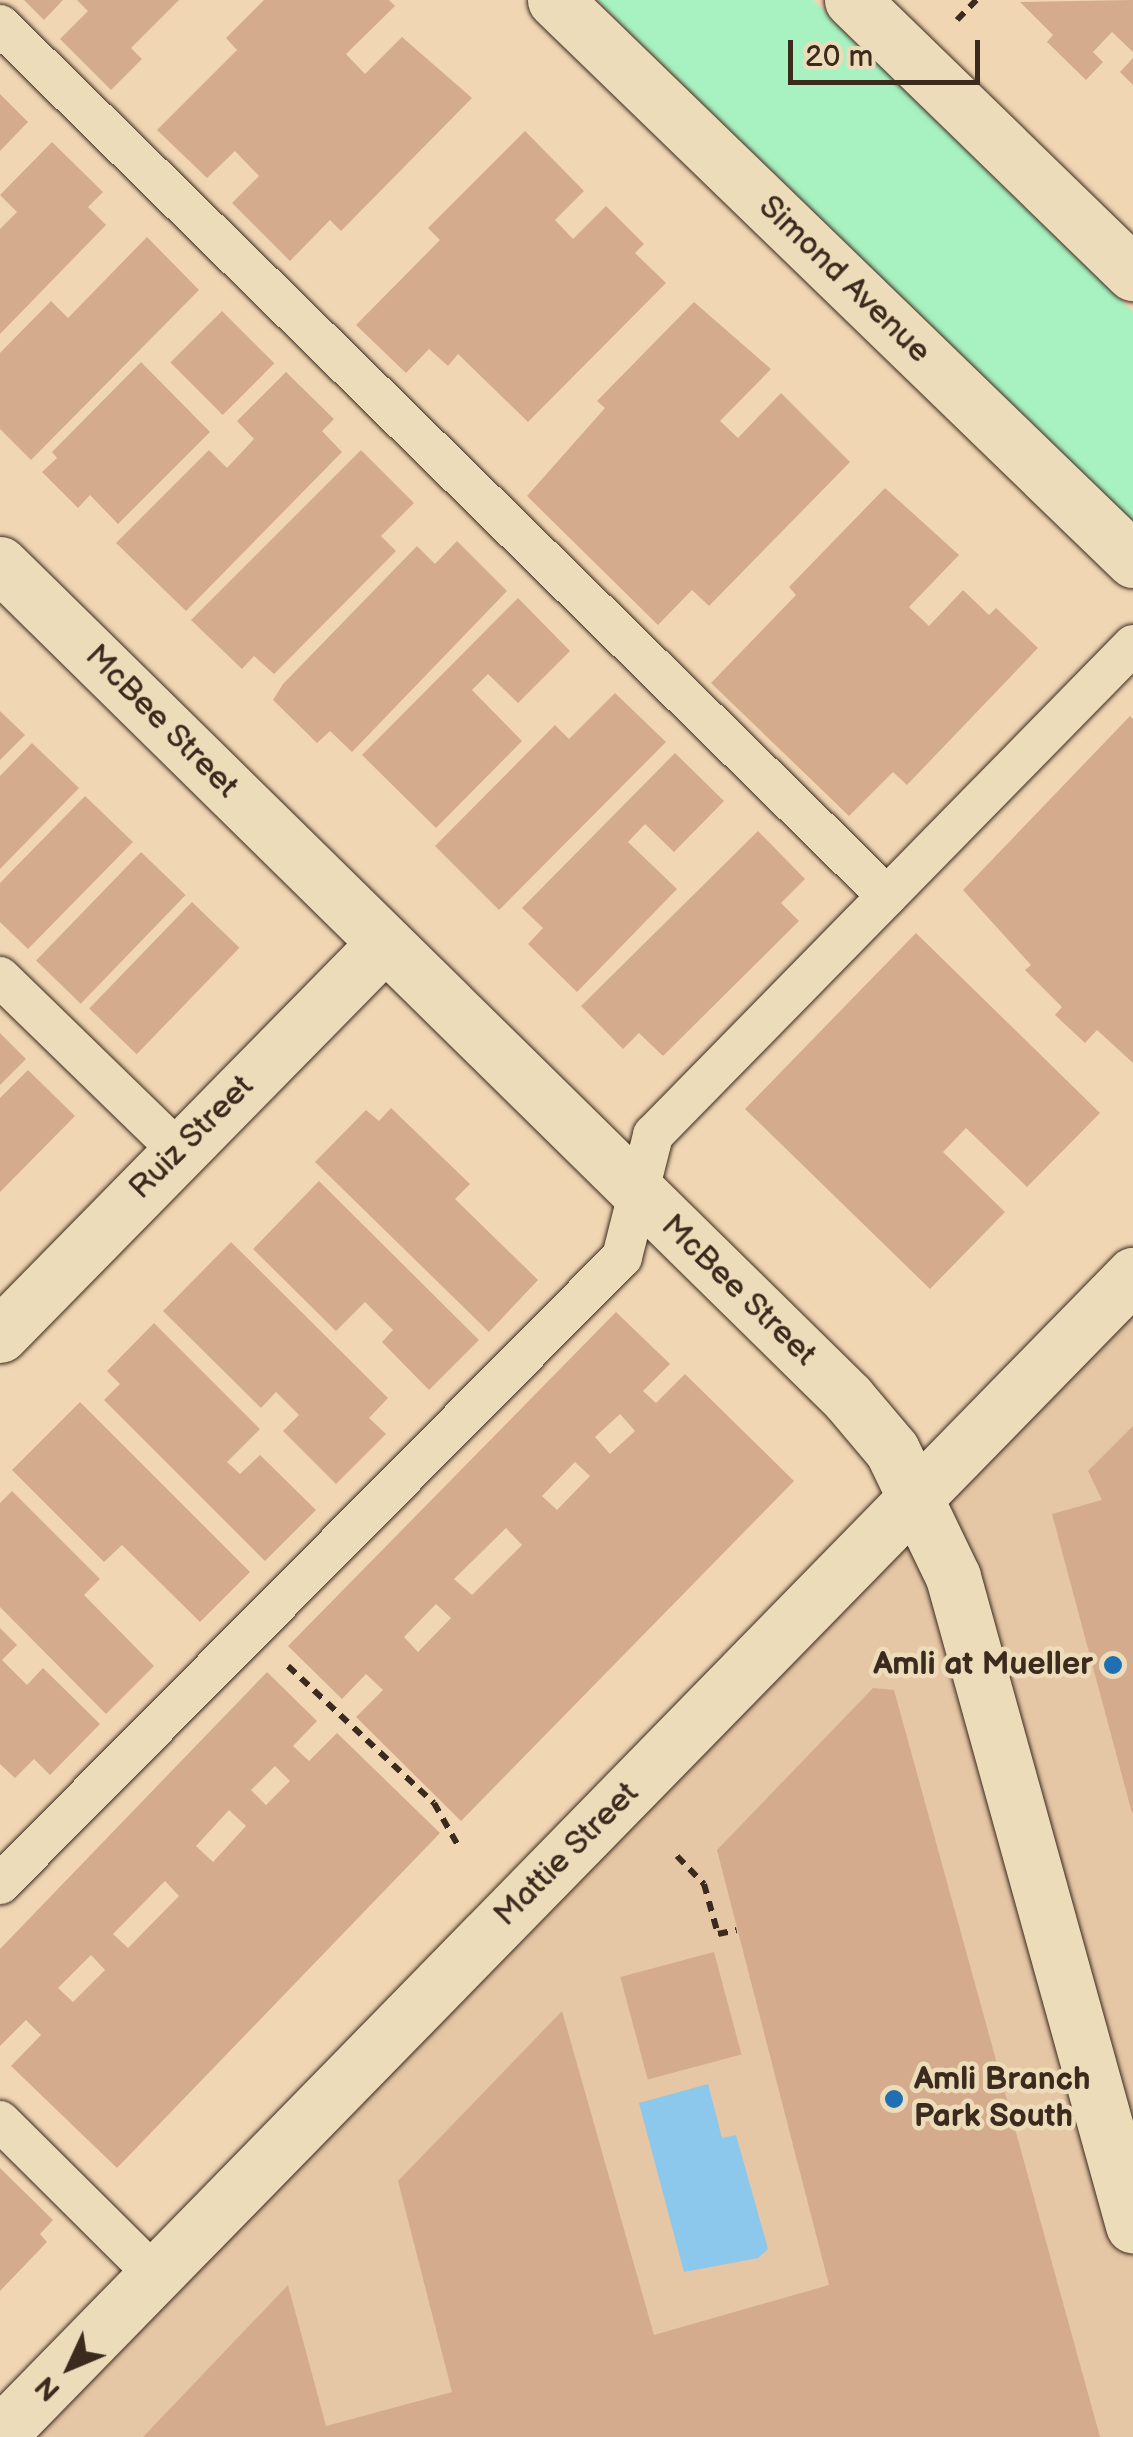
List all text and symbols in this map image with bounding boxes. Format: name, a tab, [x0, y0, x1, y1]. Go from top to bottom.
scale bar	[793, 20, 986, 82]
text: 20 m	[805, 39, 873, 75]
street label: Simond Avenue	[750, 188, 938, 372]
street label: McBee Street	[76, 637, 246, 807]
street label: Ruiz Street	[122, 1068, 262, 1208]
street label: McBee Street	[652, 1207, 824, 1375]
place label: Amli at Mueller	[873, 1646, 1093, 1684]
marker: Amli at Mueller	[1102, 1654, 1124, 1676]
street label: Mattie Street	[487, 1775, 647, 1935]
place label: Amli Branch Park South	[914, 2062, 1091, 2137]
marker: Amli Branch Park South	[883, 2088, 905, 2110]
north arrow	[20, 2317, 120, 2417]
text: N	[29, 2369, 67, 2407]

